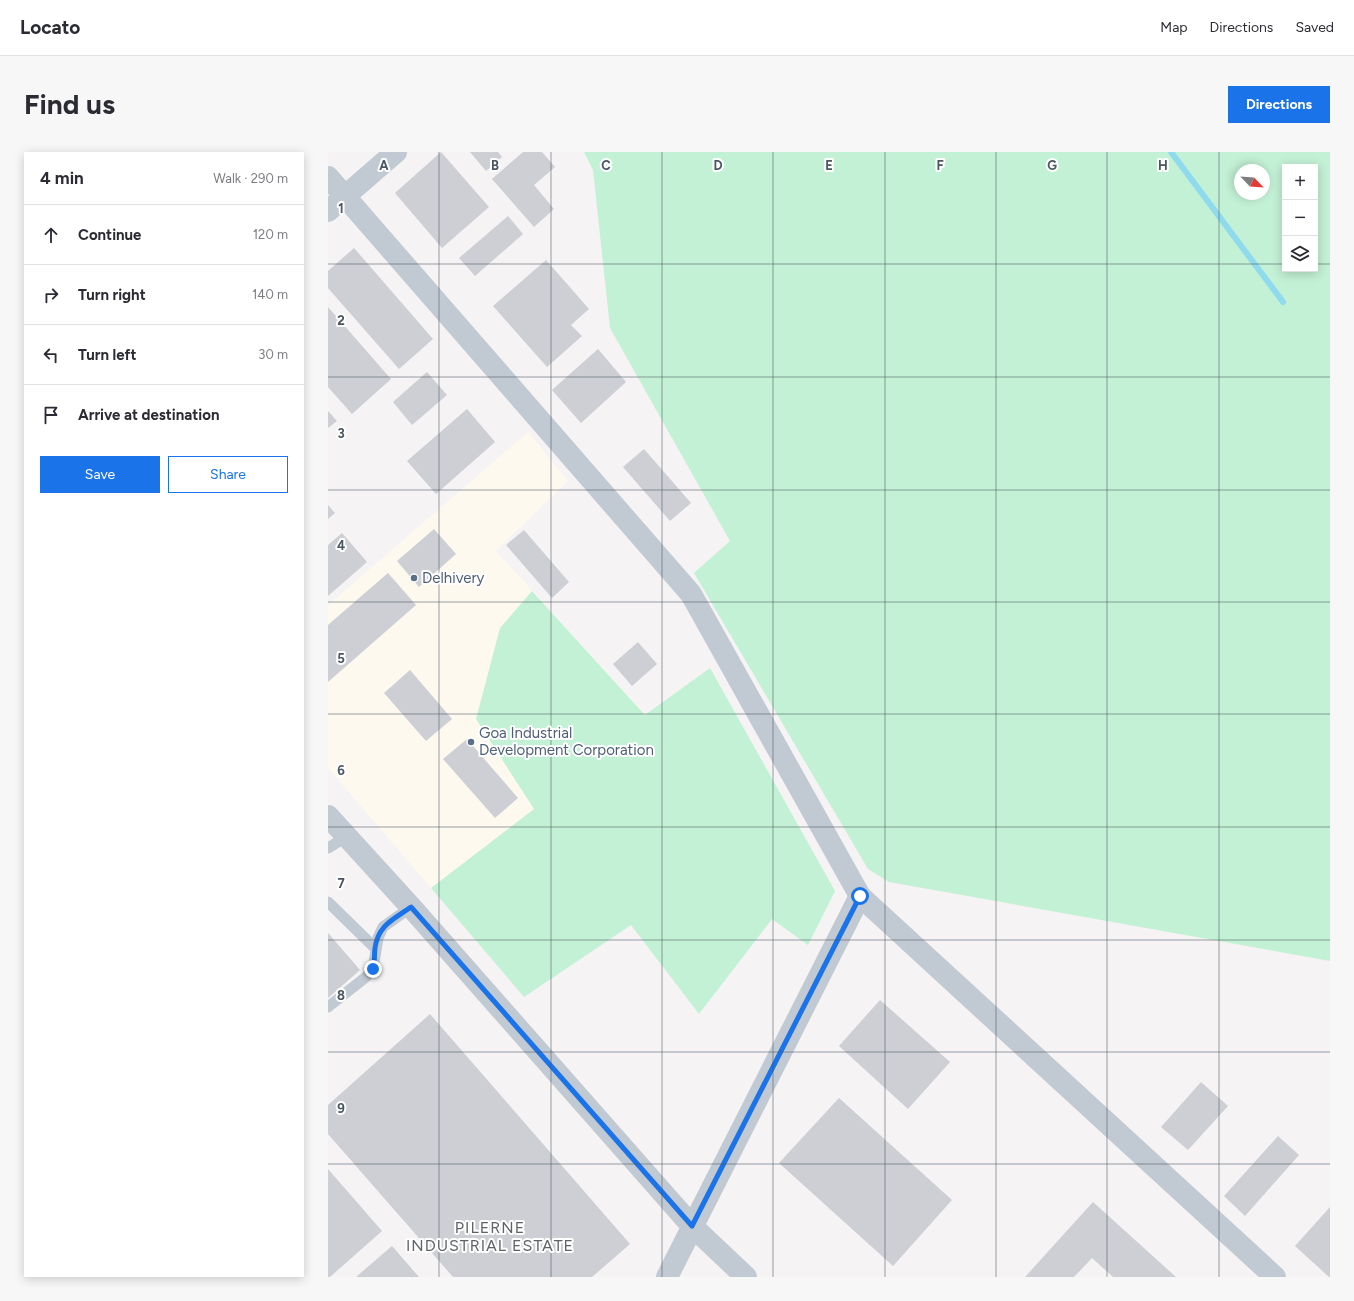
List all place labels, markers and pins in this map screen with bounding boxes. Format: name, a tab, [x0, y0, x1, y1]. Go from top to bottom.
place label: Delhivery	[422, 569, 485, 587]
marker: Delhivery	[409, 573, 419, 583]
place label: Goa Industrial Development Corporation	[479, 724, 654, 759]
marker: Goa Industrial Development Corporation	[466, 737, 476, 747]

